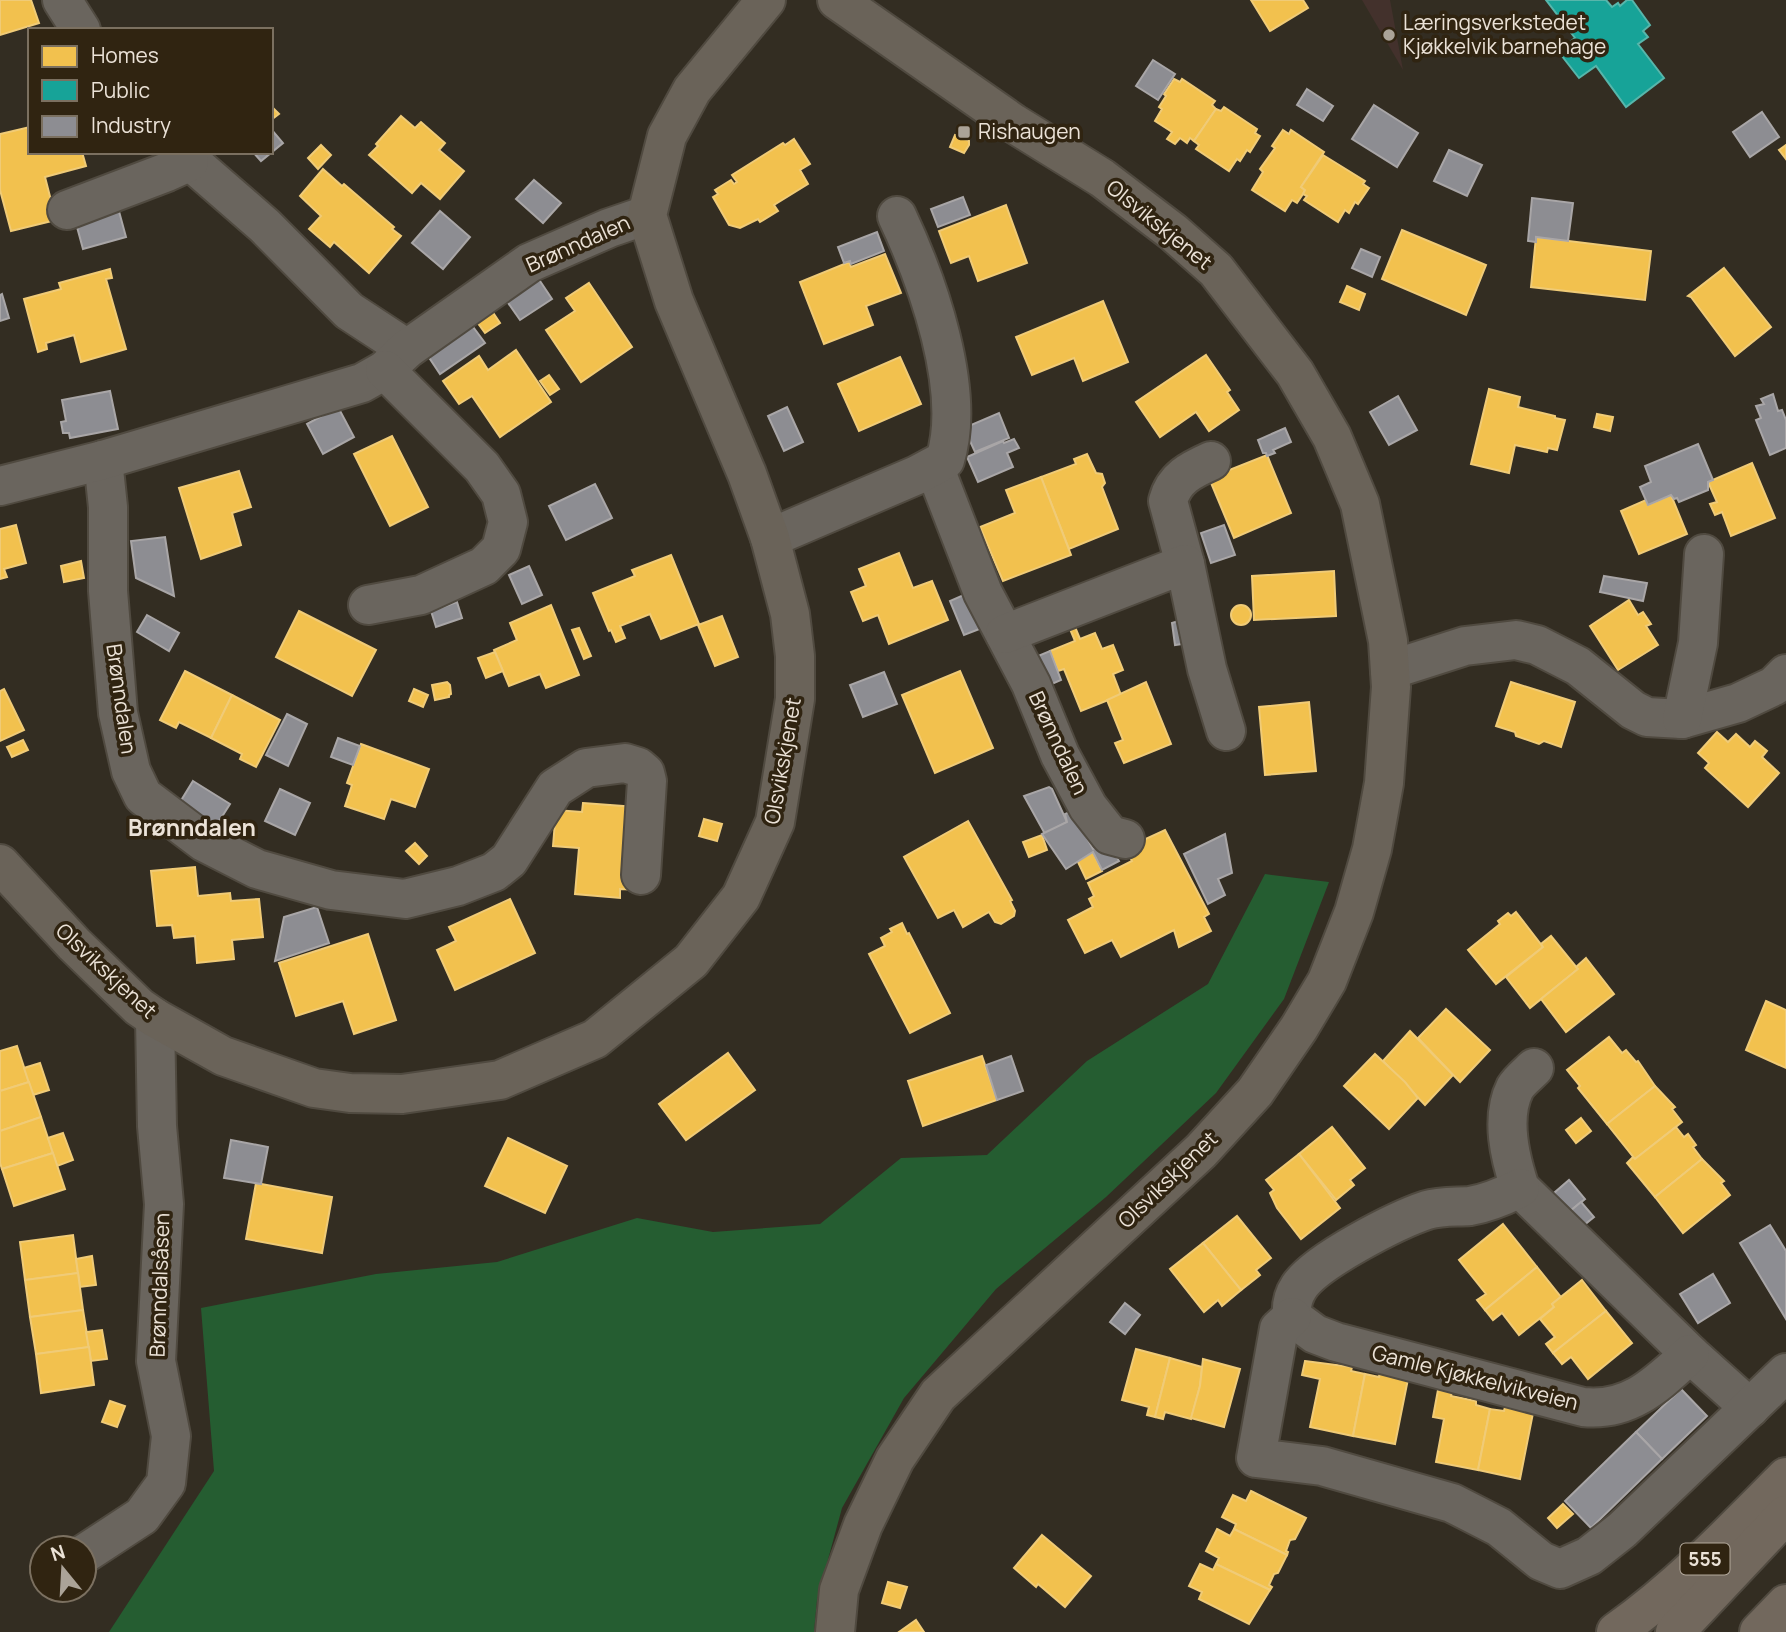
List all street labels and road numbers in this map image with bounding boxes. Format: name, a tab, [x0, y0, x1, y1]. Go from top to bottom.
street label: Olsvikskjenet	[1101, 173, 1218, 275]
street label: Brønndalen	[521, 208, 634, 278]
street label: Brønndalen	[100, 642, 144, 756]
street label: Brønndalen	[1023, 686, 1095, 799]
street label: Olsvikskjenet	[757, 695, 807, 826]
street label: Olsvikskjenet	[50, 916, 163, 1024]
street label: Olsvikskjenet	[1111, 1125, 1223, 1234]
street label: Brønndalsåsen	[142, 1212, 176, 1358]
street label: Gamle Kjøkkelvikveien	[1369, 1338, 1581, 1416]
road number: 555	[1680, 1544, 1730, 1574]

